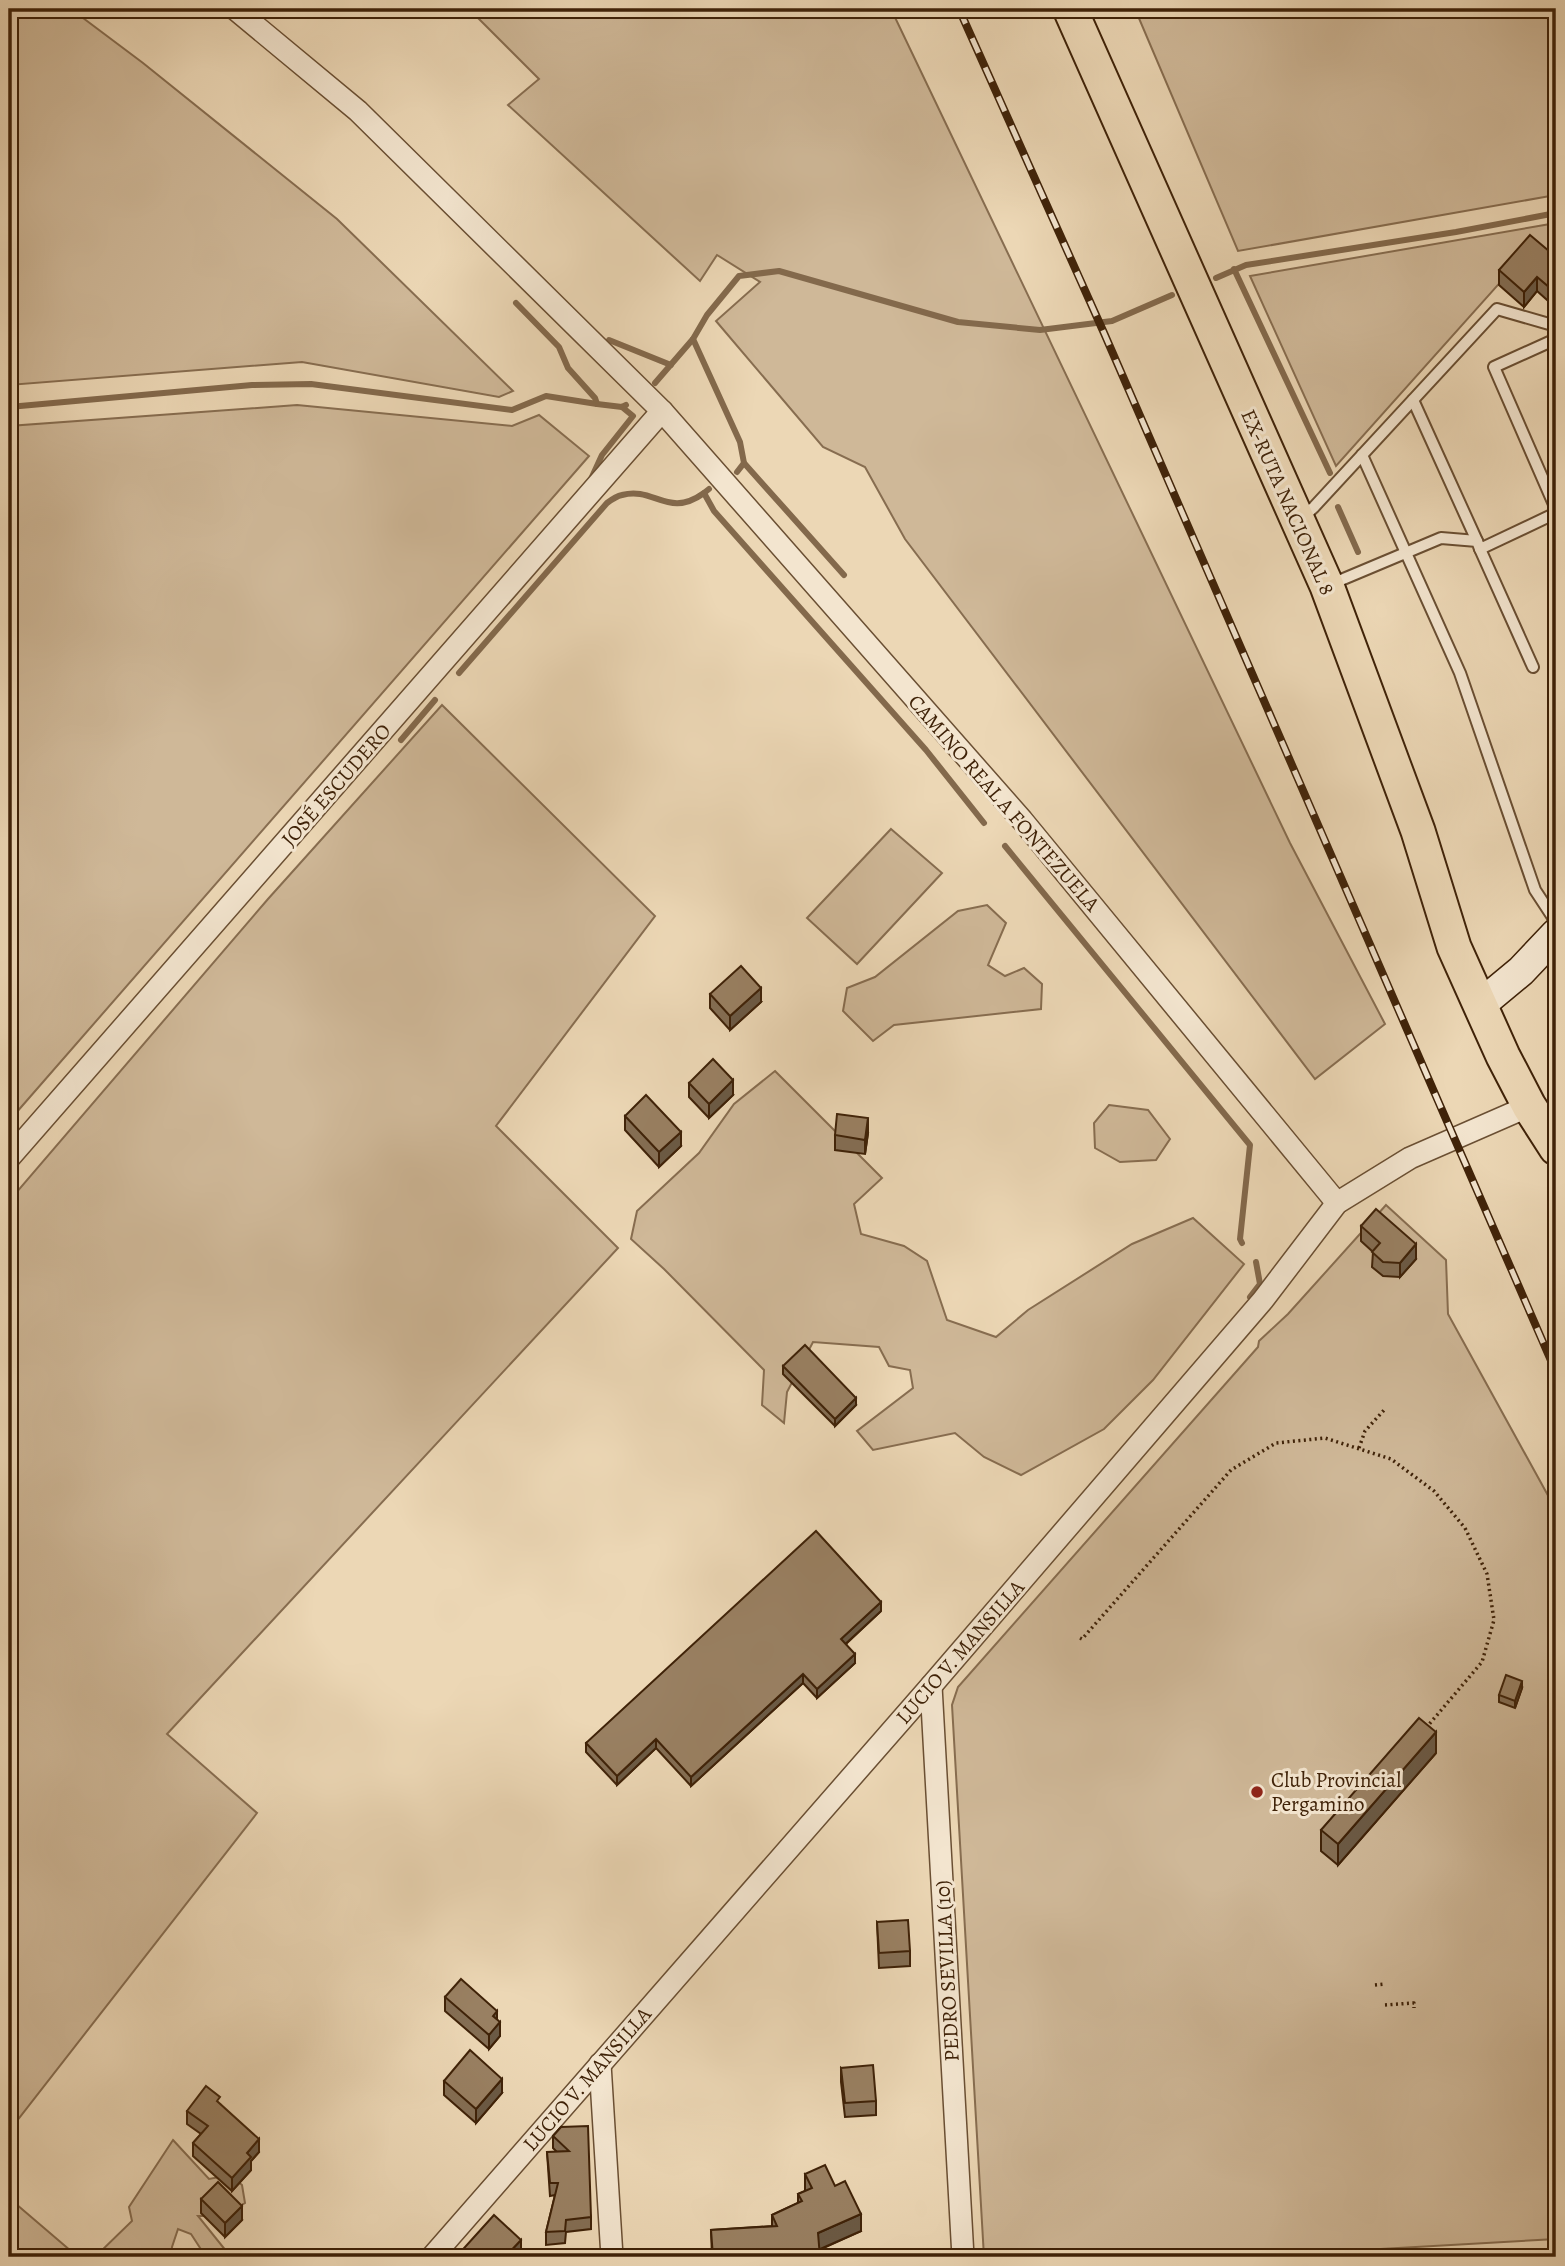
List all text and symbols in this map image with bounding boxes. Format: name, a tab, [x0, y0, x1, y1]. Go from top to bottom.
street label: EX-RUTA NACIONAL 8	[1234, 405, 1342, 599]
street label: CAMINO REAL A FONTEZUELA	[902, 689, 1107, 918]
street label: JOSÉ ESCUDERO	[275, 718, 397, 852]
street label: LUCIO V. MANSILLA	[889, 1573, 1031, 1730]
place label: Club Provincial Pergamino	[1271, 1766, 1401, 1818]
marker: Club Provincial Pergamino	[1249, 1784, 1265, 1800]
street label: PEDRO SEVILLA (10)	[928, 1880, 966, 2062]
street label: LUCIO V. MANSILLA	[516, 2000, 658, 2157]

